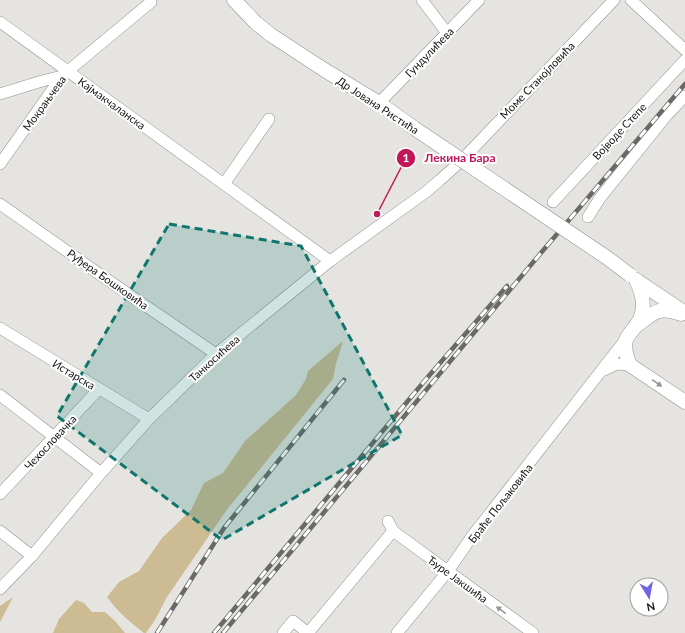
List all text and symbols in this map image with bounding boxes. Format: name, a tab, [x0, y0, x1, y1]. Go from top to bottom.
street label: Гундулићева	[402, 24, 456, 80]
street label: Моме Станојловића	[497, 39, 577, 121]
street label: Мокрањчева	[20, 73, 68, 133]
street label: Кајмакчаланска	[76, 74, 148, 132]
street label: Др Јована Ристића	[335, 74, 421, 136]
street label: Војводе Степе	[589, 100, 649, 162]
callout: Лекина Бара	[396, 146, 503, 170]
text: 1	[403, 150, 410, 165]
text: Лекина Бара	[423, 150, 496, 165]
street label: Руђера Бошковића	[65, 246, 151, 312]
street label: Танкосићева	[186, 332, 242, 384]
street label: Истарска	[50, 356, 98, 392]
one-way arrow	[652, 379, 663, 387]
street label: Чехословачка	[21, 412, 79, 472]
street label: Браће Пољаковића	[465, 461, 535, 545]
street label: Ђуре Јакшића	[426, 553, 490, 605]
north arrow	[629, 577, 669, 617]
text: N	[646, 600, 656, 614]
one-way arrow	[496, 606, 506, 614]

